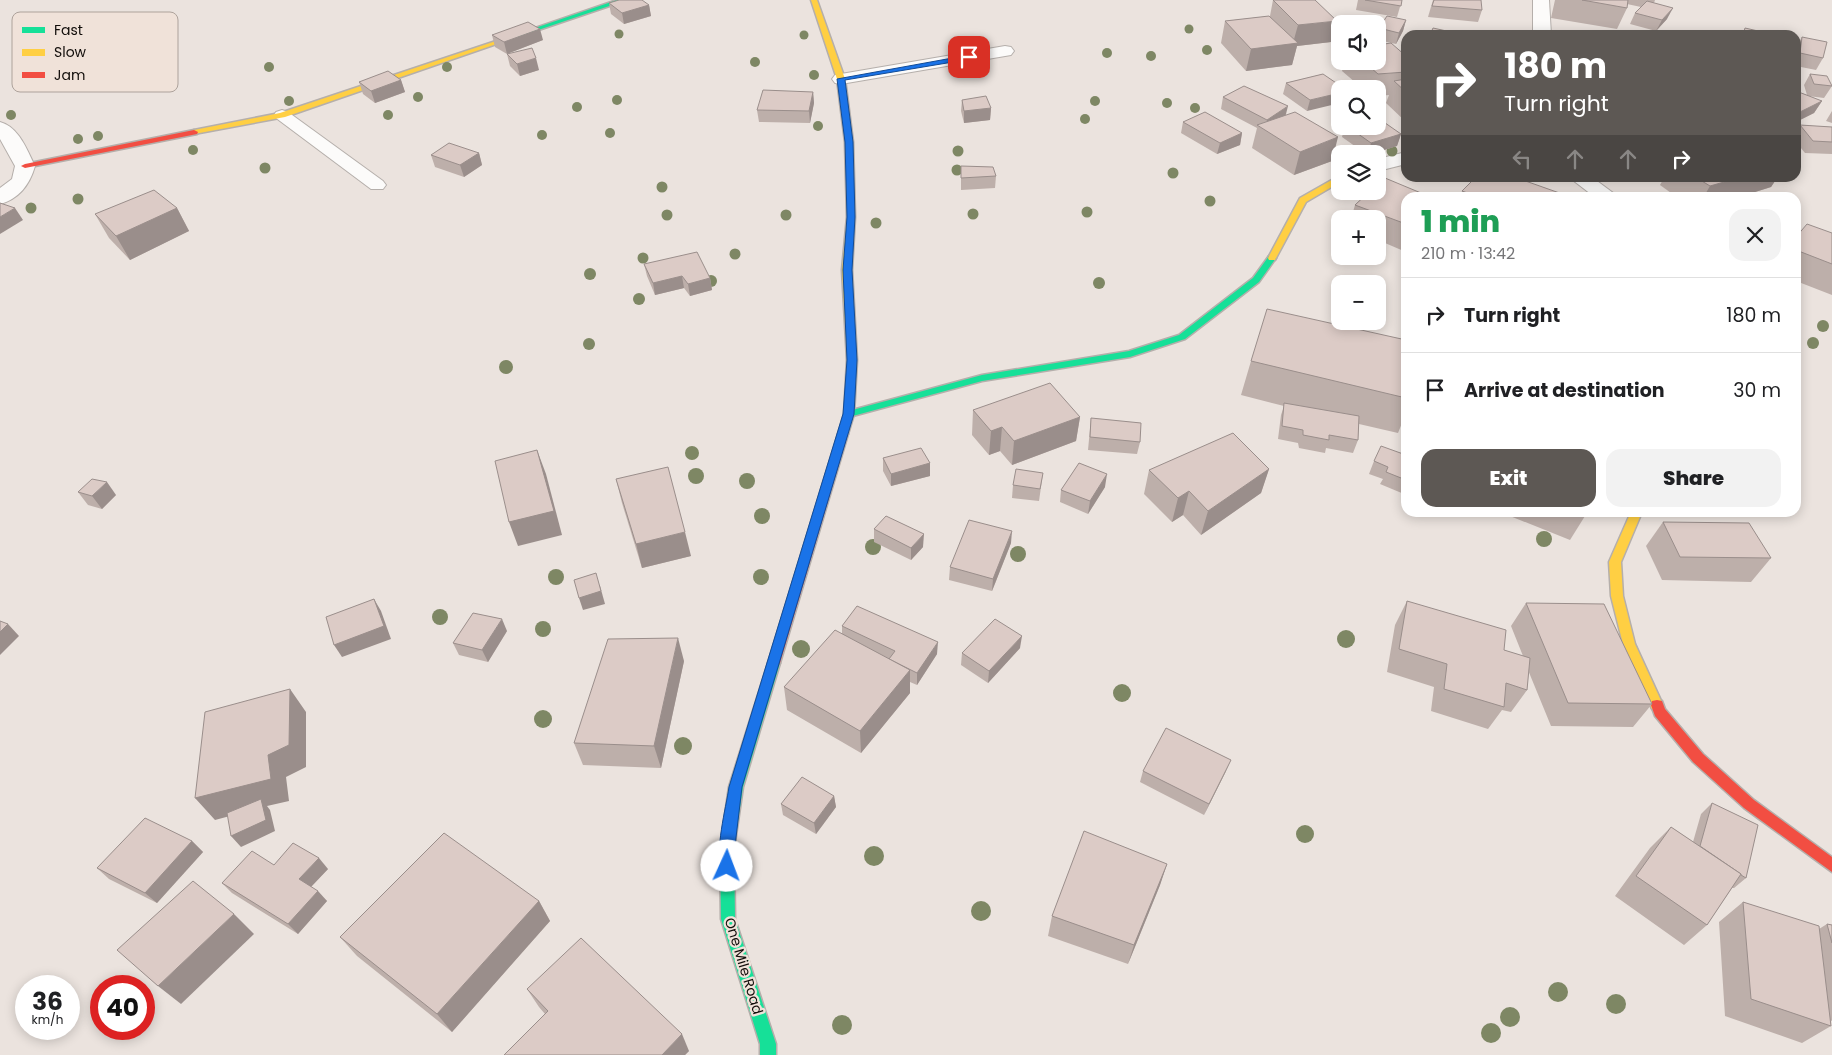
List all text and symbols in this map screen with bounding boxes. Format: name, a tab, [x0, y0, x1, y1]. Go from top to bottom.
legend	[12, 12, 178, 92]
map controls	[1331, 15, 1386, 330]
button: sound	[1331, 15, 1386, 70]
text: Fast	[54, 20, 83, 40]
pin	[948, 36, 990, 78]
text: 180 m	[1504, 41, 1607, 90]
text: Slow	[54, 42, 87, 62]
icon: arrive	[955, 43, 983, 71]
icon: right	[1421, 50, 1486, 115]
text: Jam	[54, 65, 85, 85]
button: search	[1331, 80, 1386, 135]
text: Turn right	[1504, 88, 1609, 119]
button: layers	[1331, 145, 1386, 200]
icon: left	[1508, 145, 1536, 173]
icon: ahead	[1561, 145, 1589, 173]
icon: ahead	[1614, 145, 1642, 173]
icon: right	[1667, 145, 1695, 173]
text: 1 min	[1421, 200, 1500, 243]
button: close	[1729, 209, 1781, 261]
button: +	[1331, 210, 1386, 265]
text: 210 m · 13:42	[1421, 242, 1515, 265]
button: −	[1331, 275, 1386, 330]
icon: right	[1421, 301, 1449, 329]
text: Turn right	[1464, 302, 1560, 329]
text: 180 m	[1726, 302, 1781, 329]
icon: arrive	[1421, 376, 1449, 404]
text: Arrive at destination	[1464, 377, 1665, 404]
text: 30 m	[1733, 377, 1781, 404]
button: Exit	[1421, 449, 1596, 507]
button: Share	[1606, 449, 1781, 507]
position arrow	[700, 839, 752, 891]
street label: One Mile Road	[720, 915, 768, 1017]
speed limit sign: 40	[90, 975, 155, 1040]
text: 36	[32, 984, 63, 1019]
text: km/h	[32, 1011, 63, 1028]

